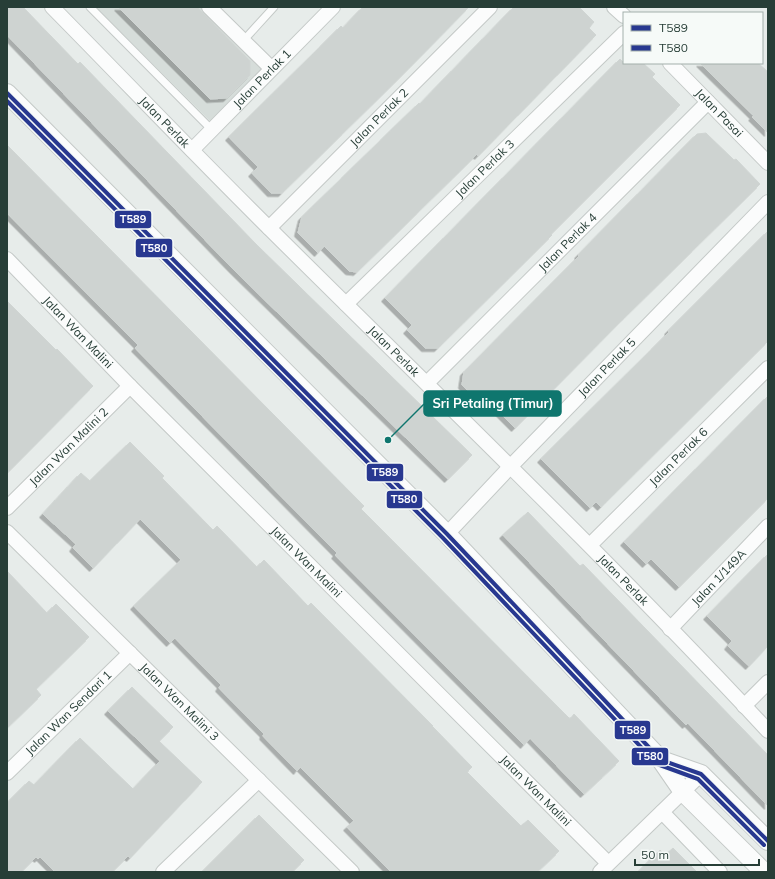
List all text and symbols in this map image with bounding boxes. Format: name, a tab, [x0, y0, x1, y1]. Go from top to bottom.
legend	[623, 12, 763, 64]
text: T589	[659, 20, 688, 35]
text: T580	[659, 40, 688, 55]
street label: Jalan Perlak 1	[230, 46, 294, 111]
street label: Jalan Perlak 2	[347, 85, 411, 150]
street label: Jalan Pasai	[692, 85, 747, 140]
street label: Jalan Perlak	[136, 93, 194, 151]
street label: Jalan Perlak 3	[452, 136, 517, 200]
line badge: T589	[114, 210, 152, 229]
street label: Jalan Perlak 4	[535, 210, 600, 274]
text: T589	[120, 212, 147, 226]
line badge: T580	[135, 238, 173, 258]
text: T580	[141, 241, 168, 255]
street label: Jalan Wan Malini	[40, 293, 117, 371]
street label: Jalan Perlak	[365, 322, 423, 380]
street label: Jalan Perlak 5	[575, 334, 639, 400]
callout: Sri Petaling (Timur)	[424, 391, 561, 416]
text: Sri Petaling (Timur)	[432, 395, 554, 411]
street label: Jalan Wan Malini 2	[26, 404, 111, 489]
street label: Jalan Perlak 6	[646, 424, 711, 489]
line badge: T589	[366, 463, 404, 482]
text: T589	[372, 465, 399, 479]
line badge: T580	[386, 490, 423, 509]
text: T580	[391, 492, 418, 506]
street label: Jalan Wan Malini	[268, 523, 346, 600]
street label: Jalan 1/149A	[688, 546, 749, 609]
street label: Jalan Perlak	[595, 551, 653, 609]
street label: Jalan Wan Malini 3	[137, 659, 222, 744]
street label: Jalan Wan Sendari 1	[22, 667, 114, 758]
line badge: T589	[614, 720, 651, 740]
text: T589	[620, 723, 647, 737]
line badge: T580	[631, 747, 669, 766]
text: T580	[637, 749, 664, 763]
street label: Jalan Wan Malini	[497, 752, 575, 829]
scale bar	[635, 841, 759, 867]
text: 50 m	[641, 847, 669, 862]

